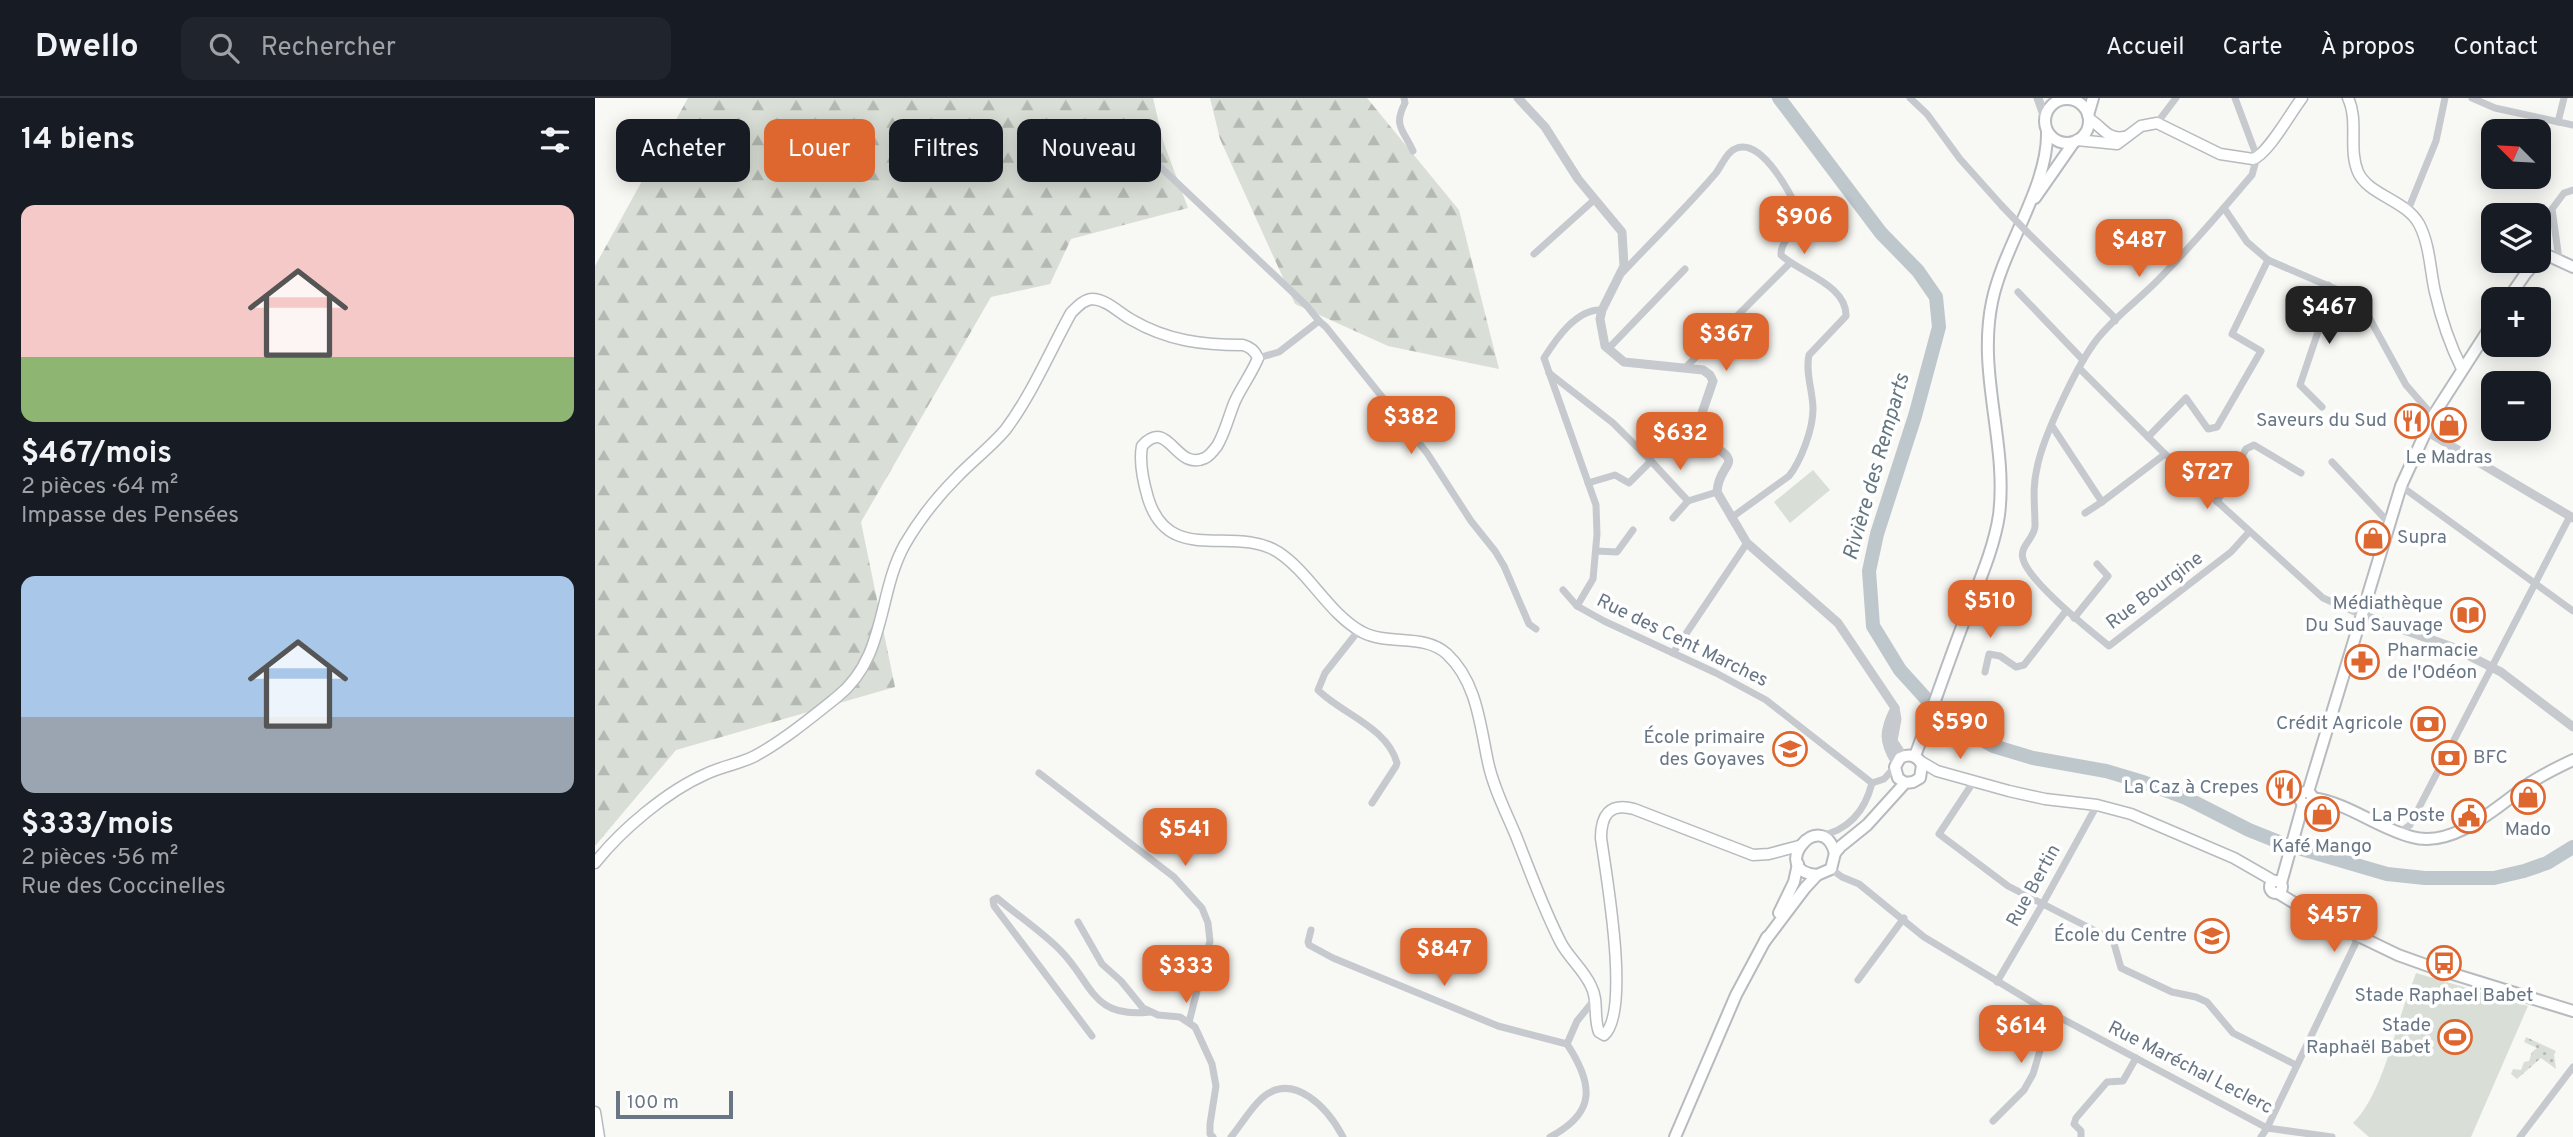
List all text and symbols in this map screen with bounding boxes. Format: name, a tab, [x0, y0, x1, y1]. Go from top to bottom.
search box	[181, 17, 671, 80]
text: Dwello	[35, 27, 139, 69]
icon: search	[205, 29, 243, 67]
text: Rechercher	[261, 32, 396, 65]
text: Accueil	[2106, 33, 2185, 63]
text: Carte	[2223, 33, 2282, 63]
text: À propos	[2320, 33, 2415, 63]
text: Contact	[2453, 33, 2538, 63]
chip: Acheter	[616, 119, 750, 182]
chip: Louer	[764, 119, 875, 182]
chip: Filtres	[889, 119, 1003, 182]
chip: Nouveau	[1017, 119, 1161, 182]
north arrow	[2481, 119, 2551, 189]
map controls	[2481, 119, 2551, 441]
icon: filters	[536, 121, 574, 159]
text: 14 biens	[21, 122, 135, 159]
pin: $906	[1763, 197, 1845, 256]
button: layers	[2481, 203, 2551, 273]
text: $906	[1775, 204, 1833, 233]
pin: $487	[2098, 220, 2180, 279]
text: $487	[2112, 227, 2166, 256]
icon: home	[235, 250, 361, 376]
pin: $467	[2288, 286, 2370, 346]
button: +	[2481, 287, 2551, 357]
text: $467	[2301, 294, 2357, 323]
pin: $367	[1685, 314, 1767, 373]
text: $367	[1699, 321, 1753, 350]
water label: Rivière des Remparts	[1837, 370, 1917, 563]
button: −	[2481, 371, 2551, 441]
pin: $382	[1370, 396, 1452, 456]
restaurant icon: Saveurs du Sud	[2393, 402, 2431, 440]
text: $382	[1383, 404, 1439, 433]
shop icon: Le Madras	[2430, 406, 2468, 444]
place label: Saveurs du Sud	[2256, 409, 2387, 433]
pin: $632	[1639, 412, 1721, 472]
text: $632	[1652, 420, 1708, 449]
text: $467/mois	[21, 436, 172, 473]
place label: Le Madras	[2406, 446, 2492, 470]
pin: $727	[2166, 452, 2248, 511]
text: $727	[2181, 459, 2233, 488]
text: 2 pièces · 64 m²	[21, 473, 178, 502]
text: Impasse des Pensées	[21, 502, 239, 531]
shop icon: Supra	[2354, 519, 2392, 557]
place label: Supra	[2397, 526, 2447, 550]
street label: Rue Bourgine	[2102, 547, 2208, 635]
pin: $510	[1949, 580, 2031, 640]
text: $510	[1964, 588, 2016, 617]
street label: Rue des Cent Marches	[1592, 589, 1772, 693]
place label: Médiathèque Du Sud Sauvage	[2305, 592, 2443, 638]
library icon: Médiathèque Du Sud Sauvage	[2449, 596, 2487, 634]
icon: home	[235, 621, 361, 747]
place label: Pharmacie de l'Odéon	[2387, 639, 2478, 685]
pharmacy icon: Pharmacie de l'Odéon	[2343, 643, 2381, 681]
pin: $590	[1919, 702, 2001, 761]
bank icon: Crédit Agricole	[2409, 705, 2447, 743]
text: $590	[1931, 709, 1989, 738]
place label: Crédit Agricole	[2276, 712, 2403, 736]
place label: École primaire des Goyaves	[1643, 725, 1765, 772]
school or university icon: École primaire des Goyaves	[1771, 730, 1809, 768]
bank icon: BFC	[2430, 739, 2468, 777]
place label: BFC	[2473, 746, 2508, 770]
restaurant icon: La Caz à Crepes	[2265, 769, 2303, 807]
place label: La Caz à Crepes	[2124, 776, 2259, 800]
shop icon: Mado	[2509, 778, 2547, 816]
shop icon: Kafé Mango	[2303, 795, 2341, 833]
public building icon: La Poste	[2450, 797, 2488, 835]
place label: La Poste	[2372, 804, 2445, 828]
text: $333/mois	[21, 807, 174, 844]
pin: $541	[1144, 808, 1226, 868]
text: $541	[1159, 816, 1211, 845]
place label: Mado	[2505, 818, 2551, 842]
place label: Kafé Mango	[2272, 835, 2372, 859]
street label: Rue Bertin	[2002, 841, 2066, 931]
text: 2 pièces · 56 m²	[21, 844, 178, 873]
text: Rue des Coccinelles	[21, 873, 226, 902]
pin: $457	[2293, 894, 2375, 954]
text: $457	[2306, 902, 2362, 931]
school or university icon: École du Centre	[2193, 917, 2231, 955]
place label: École du Centre	[2054, 923, 2187, 948]
pin: $847	[1403, 928, 1485, 988]
text: $847	[1416, 936, 1472, 965]
bus stop icon: Stade Raphael Babet	[2425, 944, 2463, 982]
pin: $333	[1145, 946, 1227, 1005]
text: $333	[1158, 953, 1214, 982]
place label: Stade Raphael Babet	[2355, 984, 2533, 1008]
pin: $614	[1980, 1006, 2062, 1065]
text: $614	[1995, 1013, 2047, 1042]
place label: Stade Raphaël Babet	[2306, 1014, 2431, 1060]
street label: Rue Maréchal Leclerc	[2103, 1016, 2277, 1120]
sports icon: Stade Raphaël Babet	[2436, 1018, 2474, 1056]
scale bar	[616, 1088, 733, 1120]
text: 100 m	[627, 1091, 679, 1115]

